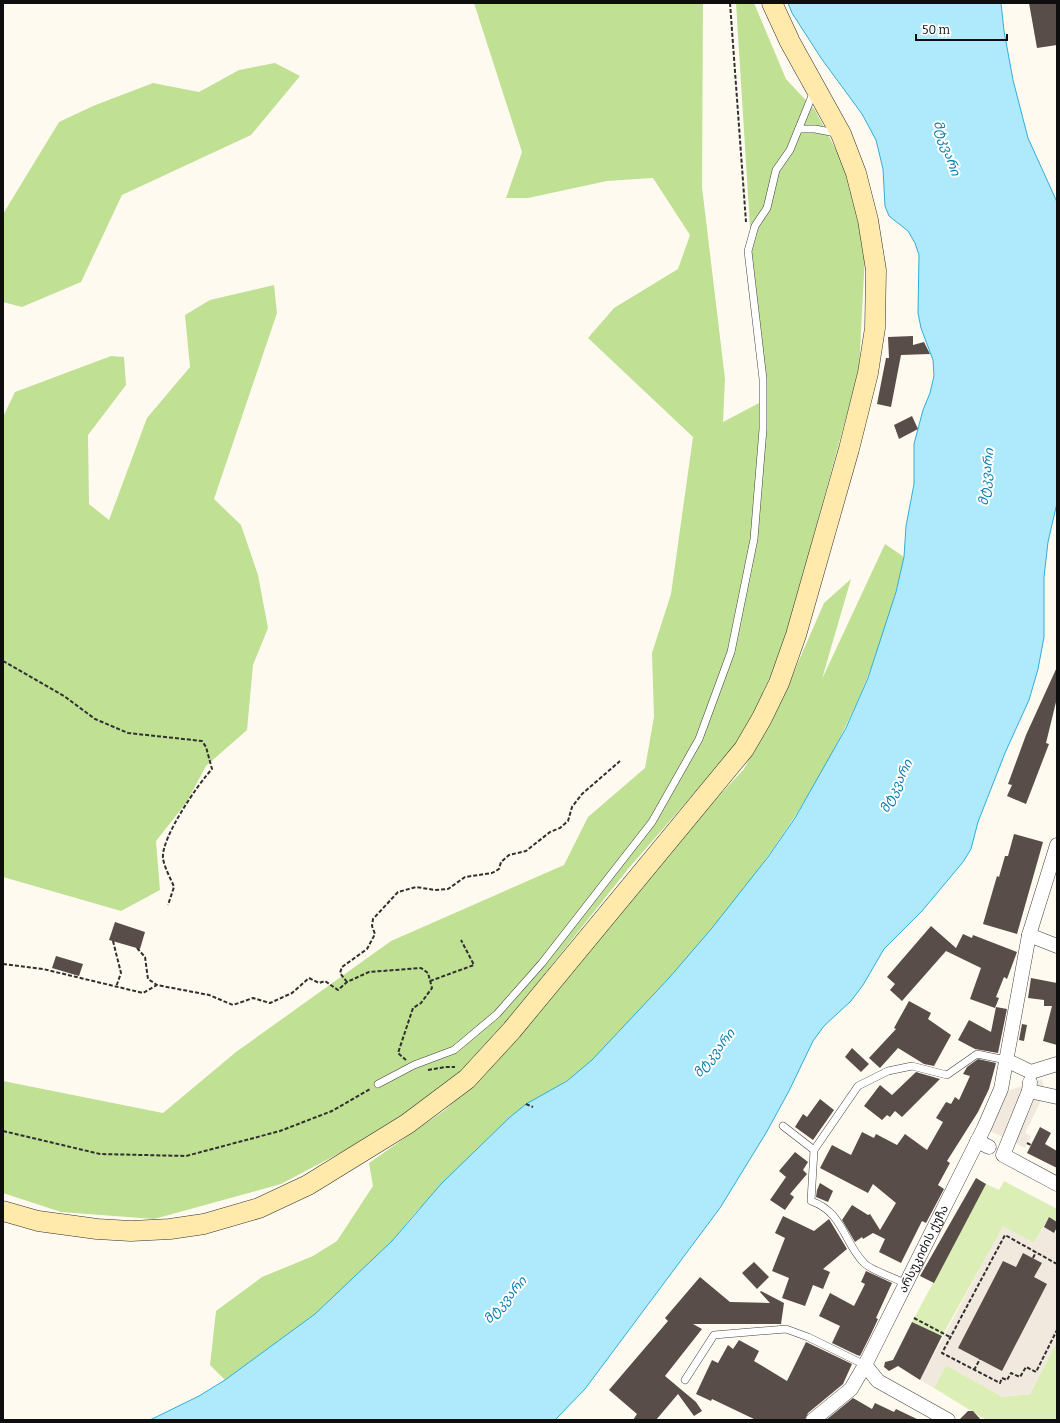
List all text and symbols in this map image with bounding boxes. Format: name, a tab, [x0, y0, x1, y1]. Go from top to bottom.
scale bar	[916, 16, 1007, 42]
text: 50 m	[922, 23, 951, 37]
water label: მტკვარი	[930, 118, 964, 178]
water label: მტკვარი	[976, 447, 998, 506]
water label: მტკვარი	[877, 756, 916, 816]
water label: მტკვარი	[690, 1026, 739, 1081]
street label: არსუკიძის ქუჩა	[896, 1203, 951, 1295]
water label: მტკვარი	[481, 1273, 531, 1327]

